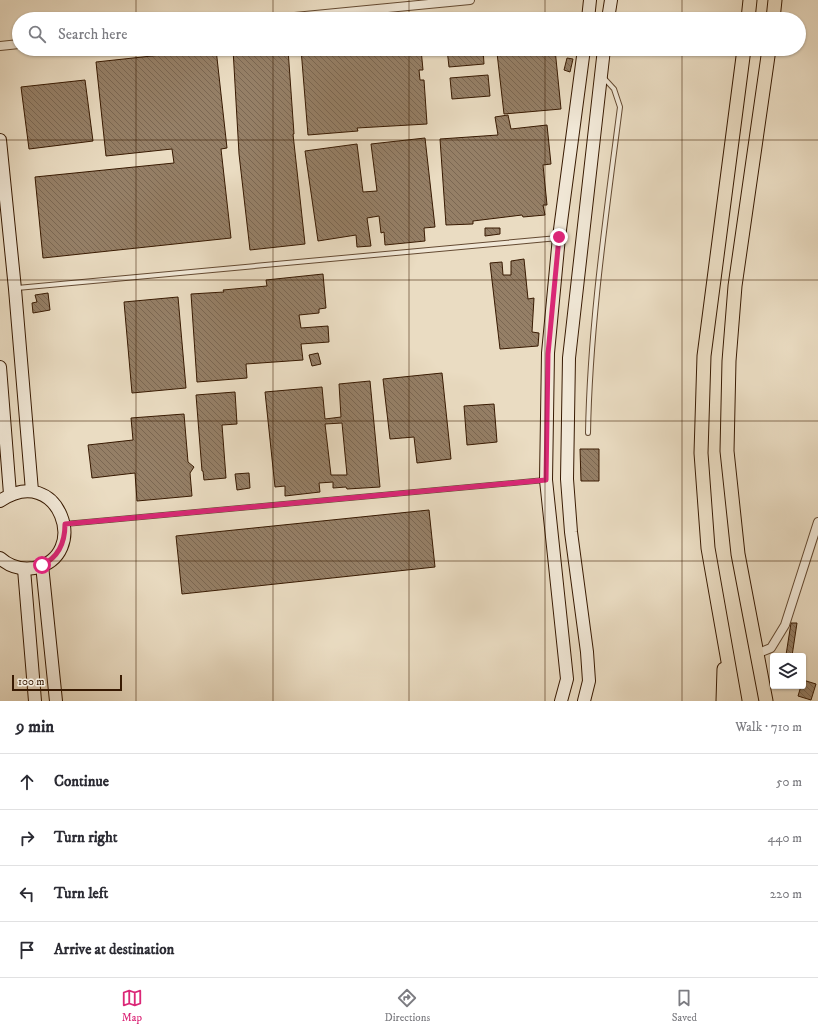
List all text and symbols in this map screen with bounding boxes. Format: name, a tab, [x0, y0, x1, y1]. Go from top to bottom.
search box	[12, 12, 806, 56]
icon: search	[26, 23, 48, 45]
text: Search here	[58, 25, 127, 44]
route end	[550, 228, 568, 246]
route start	[33, 556, 51, 574]
map controls	[770, 653, 806, 689]
button: layers	[770, 653, 806, 689]
scale bar	[12, 673, 122, 692]
text: 100 m	[18, 675, 44, 689]
text: 9 min	[16, 716, 54, 738]
text: Walk · 710 m	[735, 719, 802, 735]
icon: ahead	[16, 771, 38, 793]
text: Continue	[54, 772, 109, 791]
text: 50 m	[776, 774, 802, 790]
icon: right	[16, 827, 38, 849]
text: Turn right	[54, 828, 117, 847]
text: 440 m	[767, 830, 802, 846]
icon: left	[16, 883, 38, 905]
text: Turn left	[54, 884, 108, 903]
text: 220 m	[770, 886, 802, 902]
icon: arrive	[16, 939, 38, 961]
text: Arrive at destination	[54, 940, 174, 959]
tab: Map	[121, 987, 143, 1025]
tab: Directions	[385, 987, 430, 1025]
tab: Saved	[672, 987, 697, 1025]

